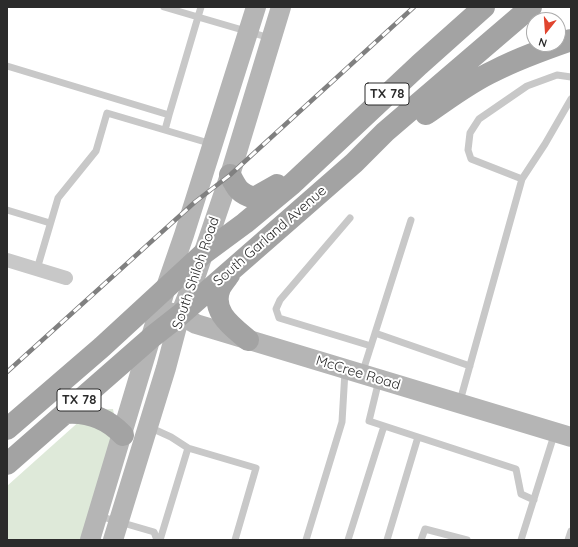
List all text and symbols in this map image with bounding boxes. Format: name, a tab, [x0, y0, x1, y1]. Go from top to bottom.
north arrow	[526, 12, 566, 52]
text: N	[537, 35, 549, 50]
road number: TX 78	[365, 83, 409, 105]
street label: South Garland Avenue	[210, 182, 330, 290]
street label: South Shiloh Road	[169, 215, 223, 331]
street label: McCree Road	[314, 352, 402, 394]
road number: TX 78	[57, 389, 101, 411]

